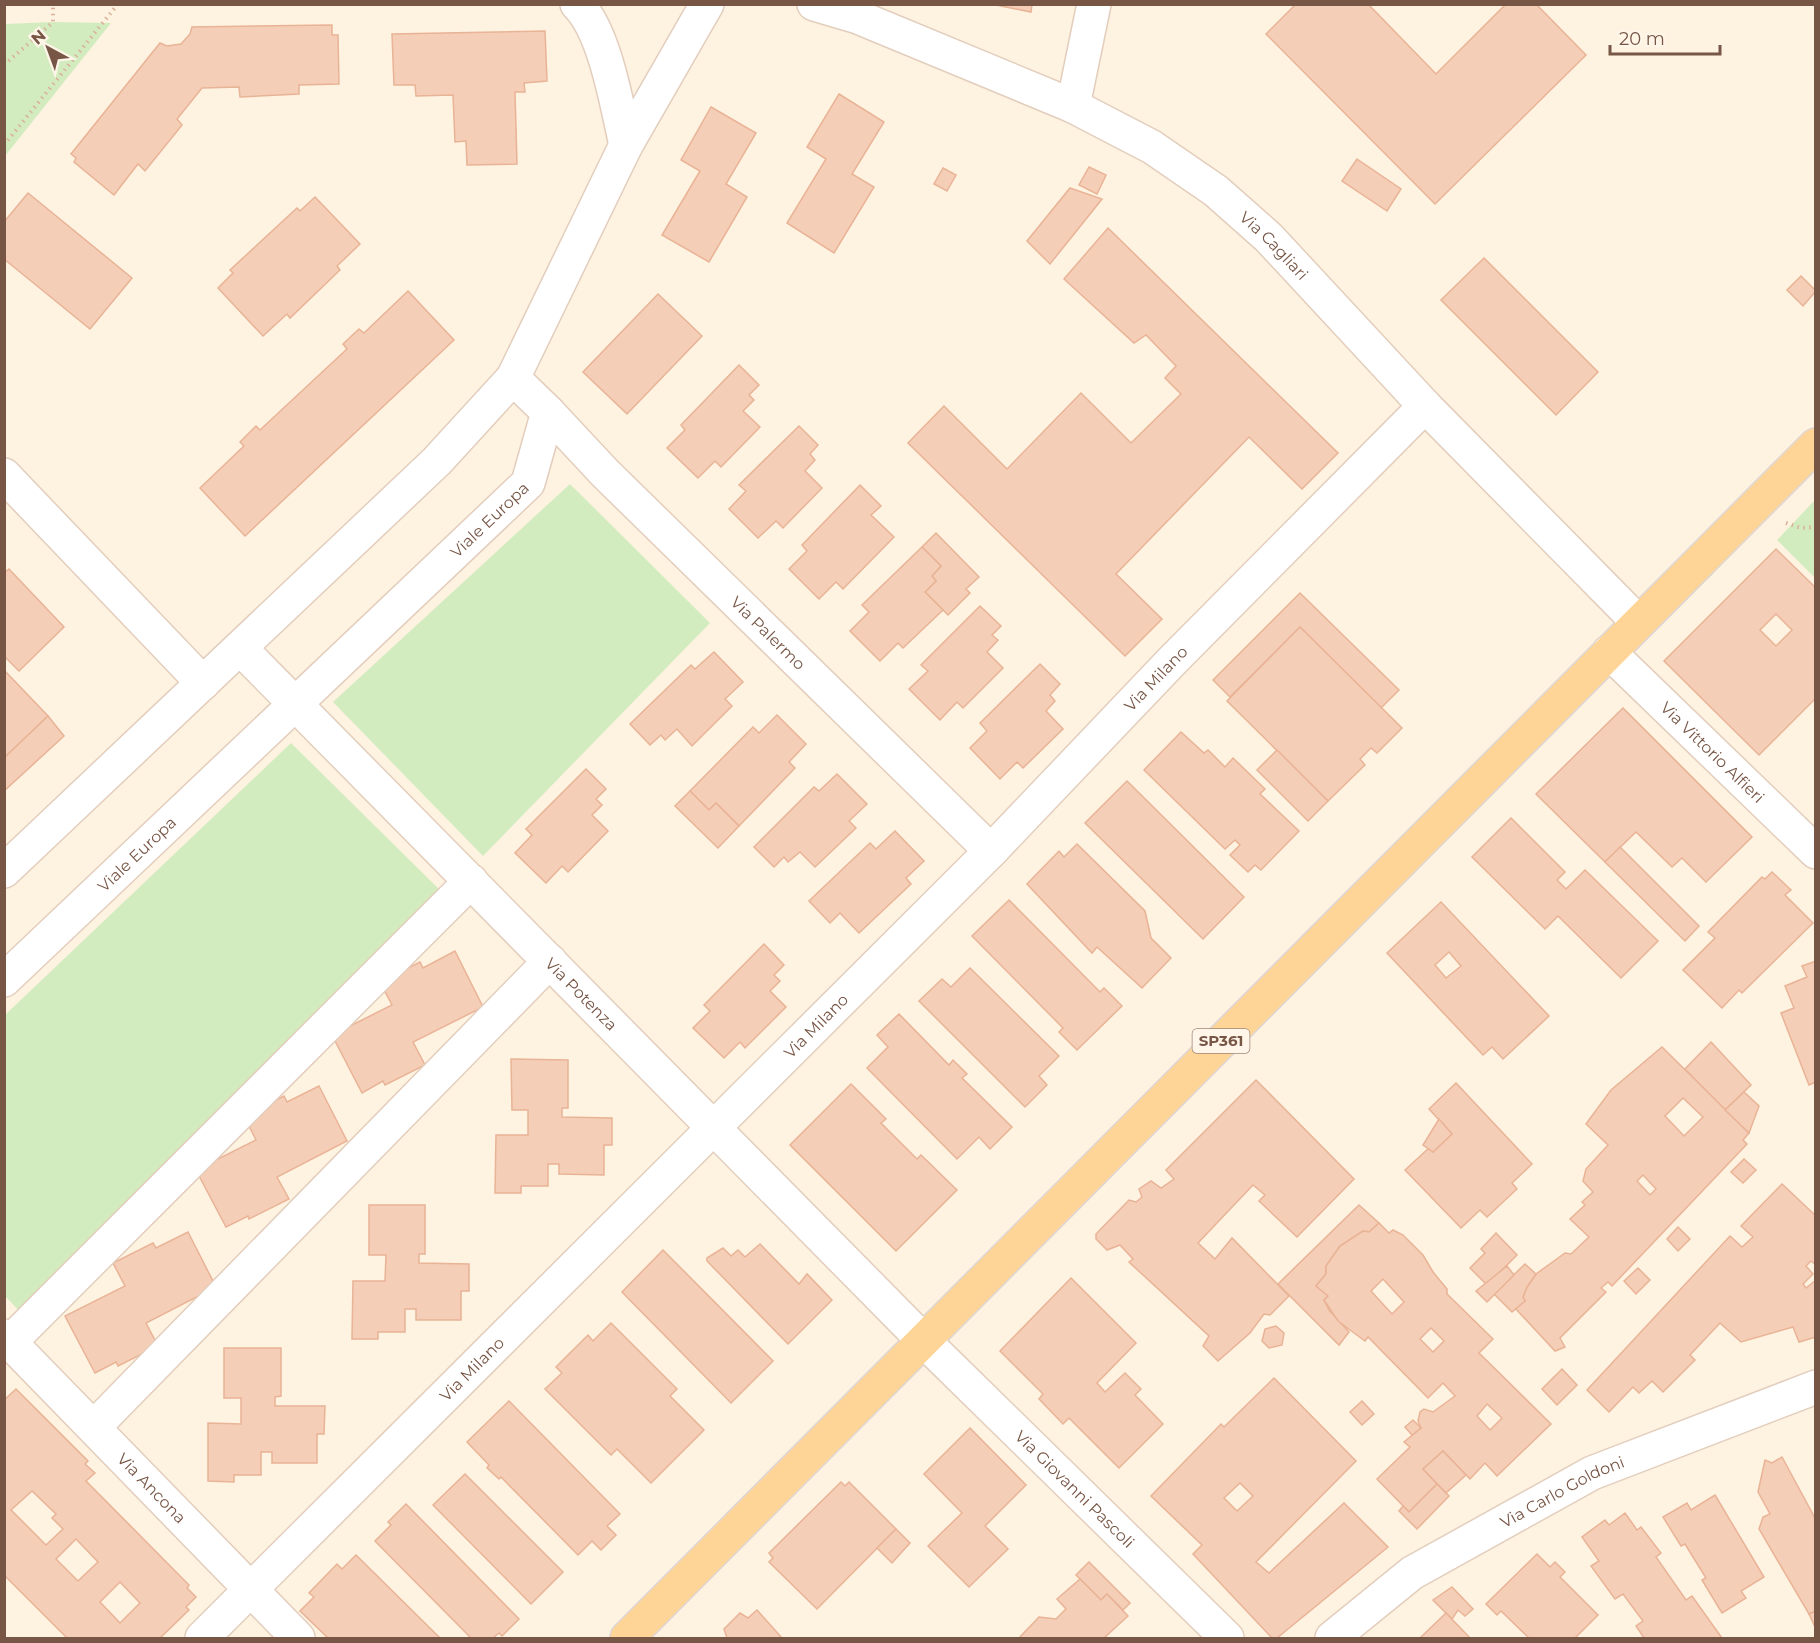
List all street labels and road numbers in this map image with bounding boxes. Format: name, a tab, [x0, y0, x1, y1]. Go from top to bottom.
street label: Via Cagliari	[1236, 208, 1312, 284]
street label: Viale Europa	[447, 478, 533, 562]
street label: Via Palermo	[727, 593, 809, 674]
street label: Via Milano	[1120, 642, 1192, 715]
street label: Via Vittorio Alfieri	[1656, 698, 1768, 807]
street label: Viale Europa	[94, 813, 180, 896]
street label: Via Potenza	[541, 954, 621, 1035]
street label: Via Milano	[780, 990, 852, 1062]
road number: SP361	[1192, 1029, 1250, 1053]
street label: Via Milano	[436, 1333, 508, 1405]
street label: Via Giovanni Pascoli	[1011, 1427, 1138, 1552]
street label: Via Ancona	[113, 1449, 190, 1527]
street label: Via Carlo Goldoni	[1497, 1453, 1627, 1532]

